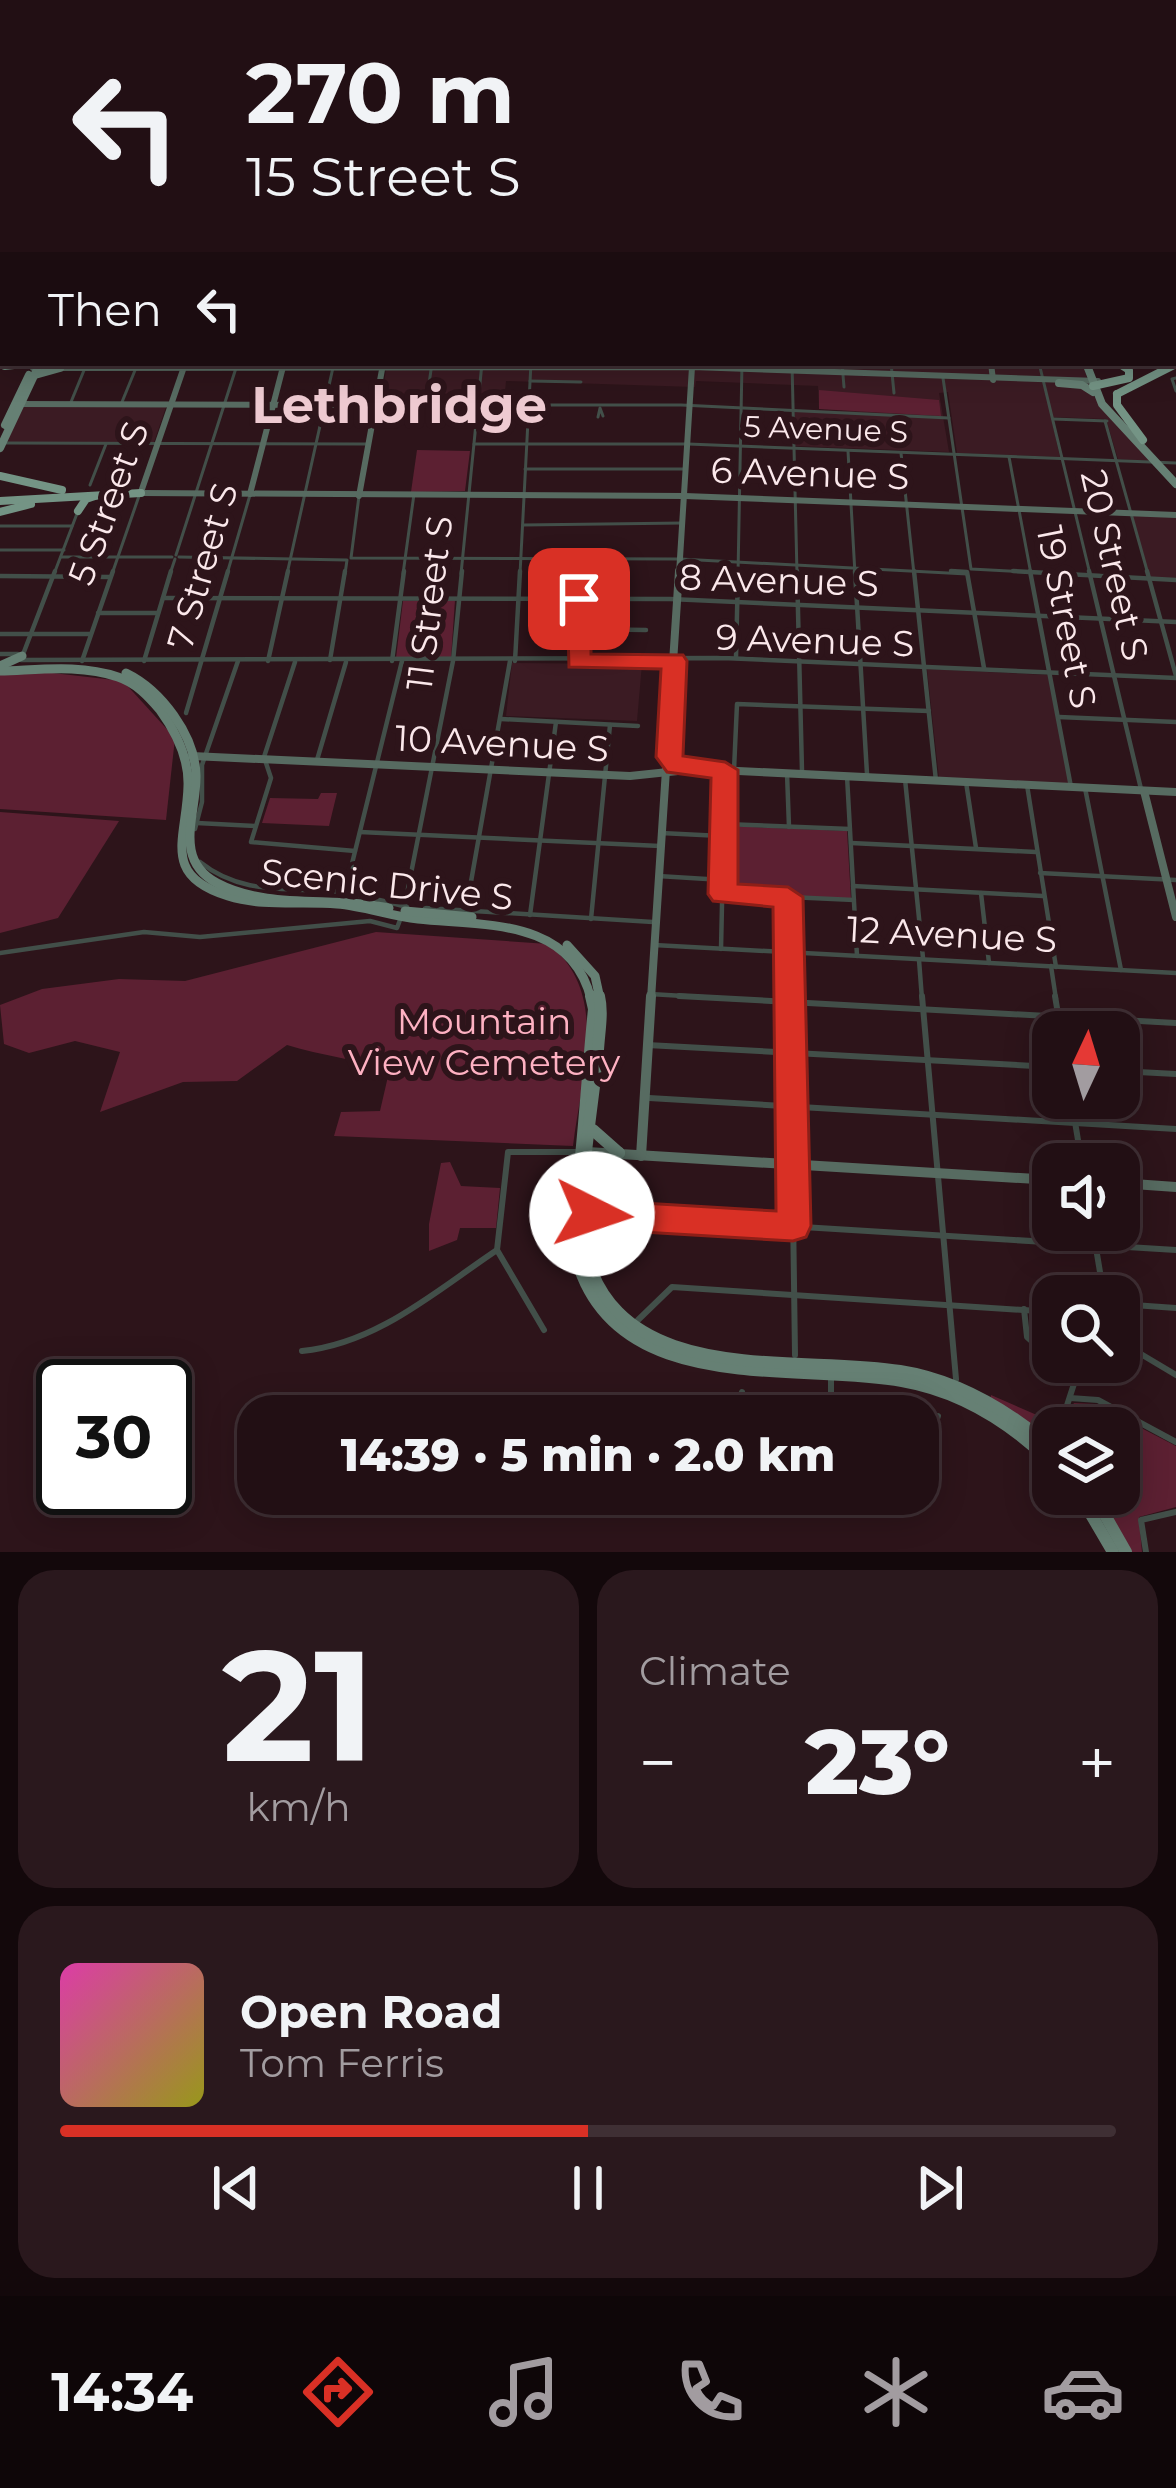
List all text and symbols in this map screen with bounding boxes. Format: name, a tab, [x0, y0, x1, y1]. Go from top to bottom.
text: 270 m	[246, 42, 515, 144]
icon: left	[48, 48, 204, 204]
text: 15 Street S	[246, 144, 521, 210]
icon: left	[186, 276, 252, 342]
text: Then	[48, 282, 162, 337]
district label: Lethbridge	[251, 374, 547, 436]
street label: 5 Avenue S	[743, 408, 909, 450]
street label: 5 Street S	[58, 415, 158, 591]
street label: 6 Avenue S	[710, 448, 910, 498]
street label: 20 Street S	[1072, 466, 1158, 664]
street label: 7 Street S	[157, 478, 247, 654]
street label: 11 Street S	[396, 513, 462, 693]
street label: 19 Street S	[1028, 522, 1106, 712]
pin	[528, 548, 630, 650]
street label: 8 Avenue S	[678, 555, 880, 605]
icon: arrive	[546, 566, 612, 632]
street label: 9 Avenue S	[715, 615, 915, 665]
street label: 10 Avenue S	[394, 715, 610, 771]
street label: Scenic Drive S	[259, 849, 515, 919]
street label: 12 Avenue S	[846, 907, 1058, 961]
park label: Mountain View Cemetery	[348, 999, 621, 1084]
north arrow	[1032, 1011, 1140, 1119]
map controls	[1032, 1011, 1140, 1515]
button: sound	[1032, 1143, 1140, 1251]
position arrow	[529, 1151, 655, 1277]
button: search	[1032, 1275, 1140, 1383]
speed limit sign: 30	[36, 1359, 192, 1515]
button: layers	[1032, 1407, 1140, 1515]
text: 14:39 · 5 min · 2.0 km	[341, 1427, 835, 1482]
text: 21	[222, 1610, 375, 1800]
text: Climate	[639, 1647, 791, 1695]
text: 23°	[805, 1707, 950, 1817]
text: −	[639, 1722, 677, 1803]
text: +	[1078, 1722, 1116, 1803]
text: km/h	[246, 1783, 351, 1831]
text: Open Road	[240, 1984, 502, 2039]
text: Tom Ferris	[240, 2039, 444, 2087]
icon: previous	[203, 2155, 269, 2221]
icon: pause	[555, 2155, 621, 2221]
icon: next	[907, 2155, 973, 2221]
icon: directions	[296, 2350, 380, 2434]
icon: music	[482, 2350, 566, 2434]
icon: phone	[668, 2350, 752, 2434]
icon: climate	[854, 2350, 938, 2434]
icon: car	[1041, 2350, 1125, 2434]
text: 14:34	[51, 2359, 193, 2425]

